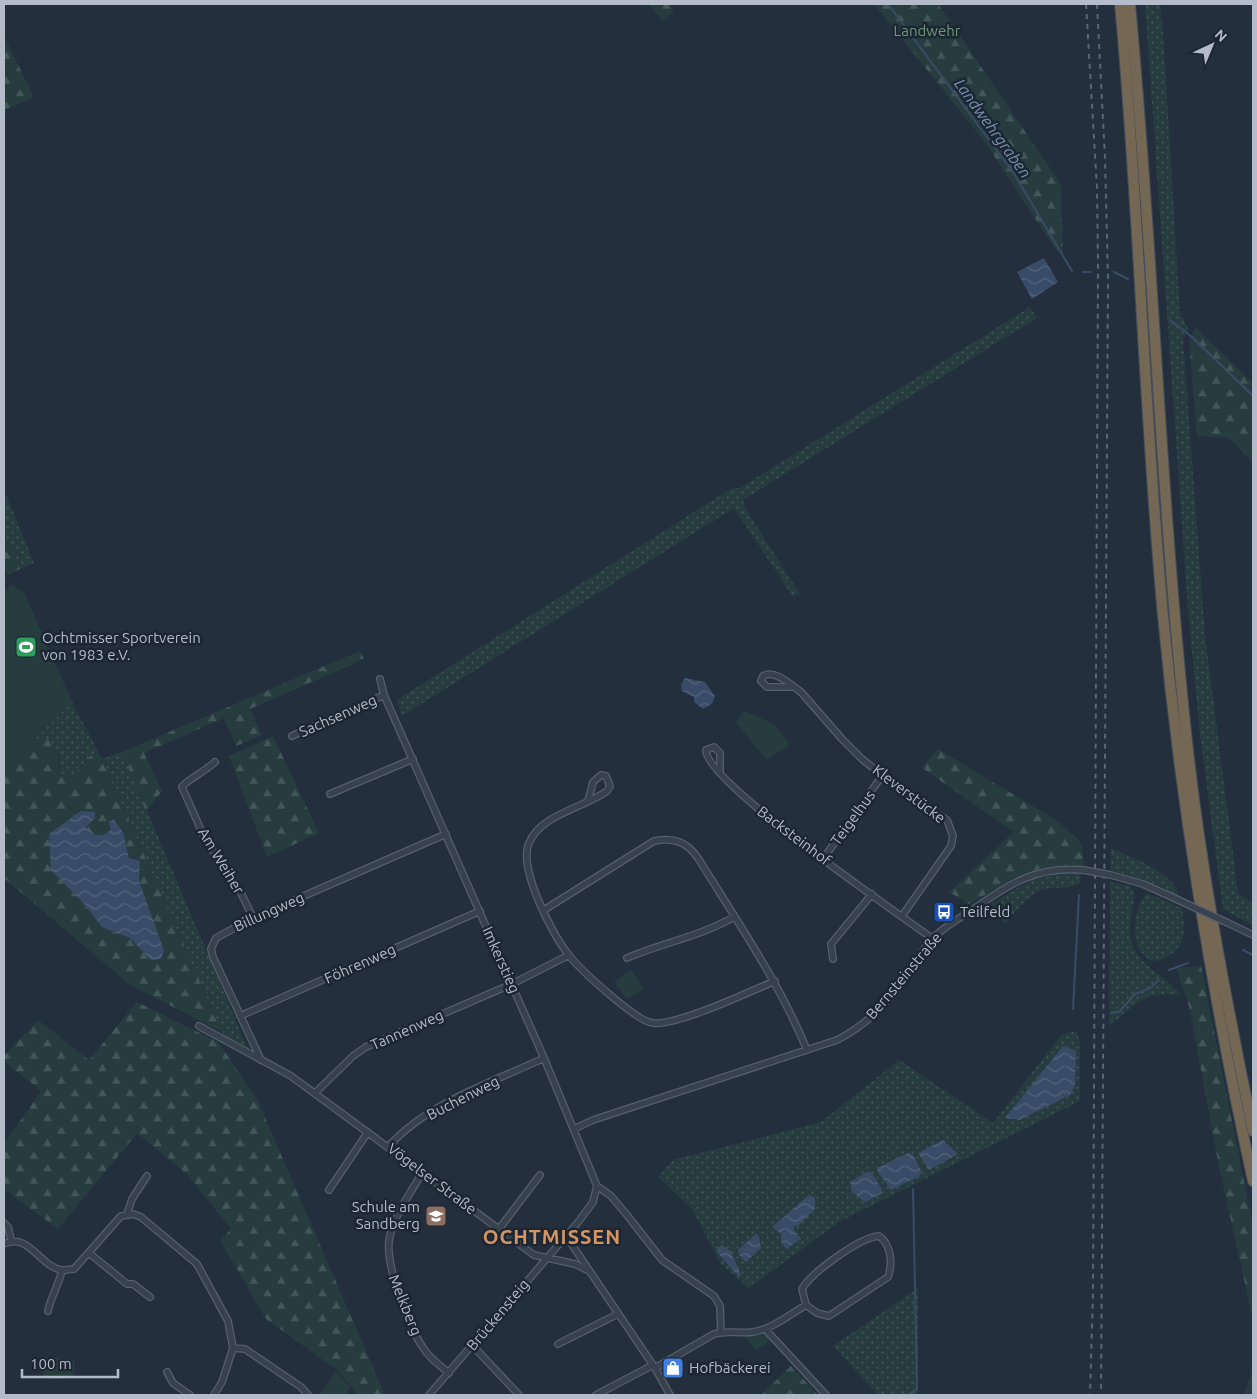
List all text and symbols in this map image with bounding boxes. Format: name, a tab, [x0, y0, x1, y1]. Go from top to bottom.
north arrow	[1187, 20, 1237, 70]
park label: Landwehr	[894, 22, 961, 39]
text: N	[1212, 26, 1230, 45]
water label: Landwehrgraben	[951, 75, 1035, 181]
place label: Ochtmisser Sportverein von 1983 e.V.	[42, 629, 201, 663]
sports icon: Ochtmisser Sportverein von 1983 e.V.	[14, 635, 38, 659]
street label: Sachsenweg	[296, 691, 379, 740]
street label: Kleverstücke	[870, 761, 949, 826]
street label: Teigelhus	[827, 787, 878, 849]
street label: Backsteinhof	[754, 802, 835, 869]
street label: Am Weiher	[195, 825, 248, 897]
street label: Billungweg	[231, 888, 307, 935]
bus stop icon: Teilfeld	[932, 900, 956, 924]
place label: Teilfeld	[960, 903, 1010, 920]
street label: Imkerstieg	[479, 924, 524, 996]
street label: Bernsteinstraße	[862, 929, 945, 1023]
street label: Föhrenweg	[322, 940, 398, 987]
street label: Tannenweg	[368, 1006, 446, 1053]
street label: Buchenweg	[424, 1072, 502, 1123]
street label: Vögelser Straße	[384, 1140, 480, 1218]
place label: Schule am Sandberg	[352, 1198, 420, 1232]
school or university icon: Schule am Sandberg	[424, 1204, 448, 1228]
district label: OCHTMISSEN	[483, 1225, 621, 1248]
street label: Melkberg	[386, 1272, 425, 1338]
street label: Brückensteig	[463, 1276, 532, 1354]
scale bar	[22, 1346, 119, 1378]
text: 100 m	[30, 1355, 72, 1372]
shop icon: Hofbäckerei	[661, 1356, 685, 1380]
place label: Hofbäckerei	[689, 1359, 771, 1376]

